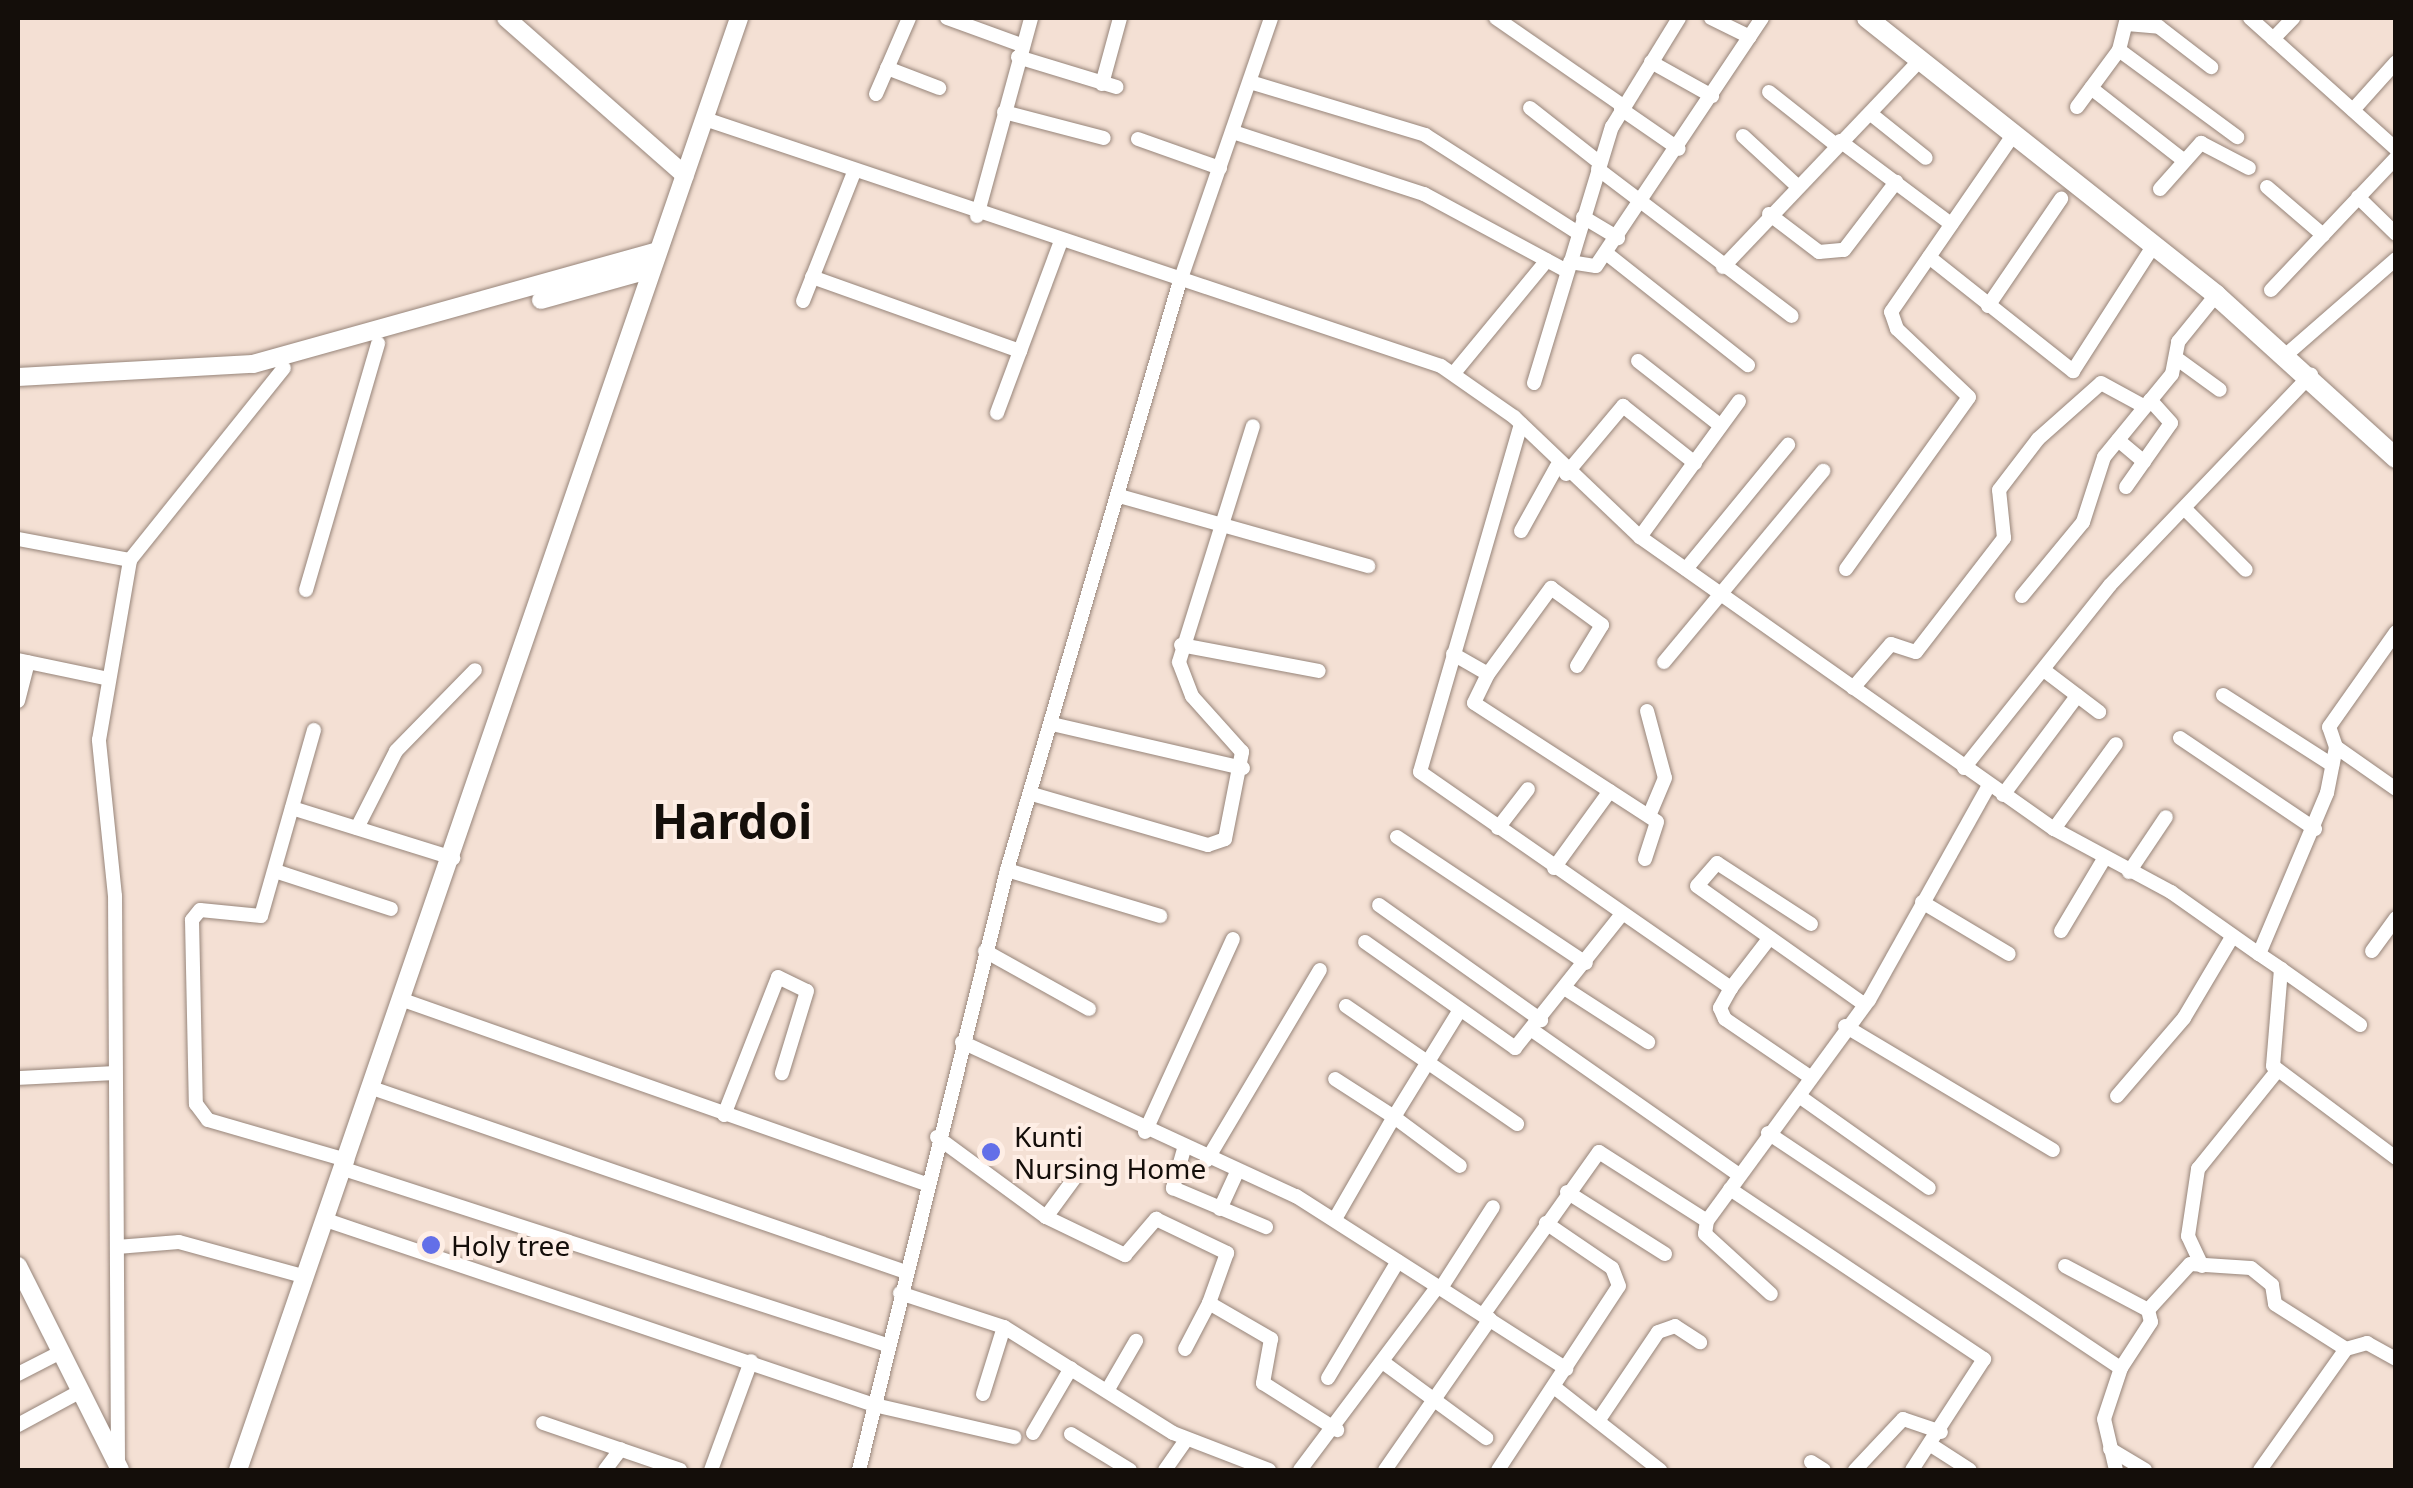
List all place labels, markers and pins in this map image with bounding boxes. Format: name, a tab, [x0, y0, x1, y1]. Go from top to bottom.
place label: Kunti Nursing Home	[1014, 1119, 1206, 1185]
marker: Kunti Nursing Home	[978, 1139, 1004, 1165]
place label: Holy tree	[451, 1228, 570, 1262]
marker: Holy tree	[420, 1234, 442, 1256]

